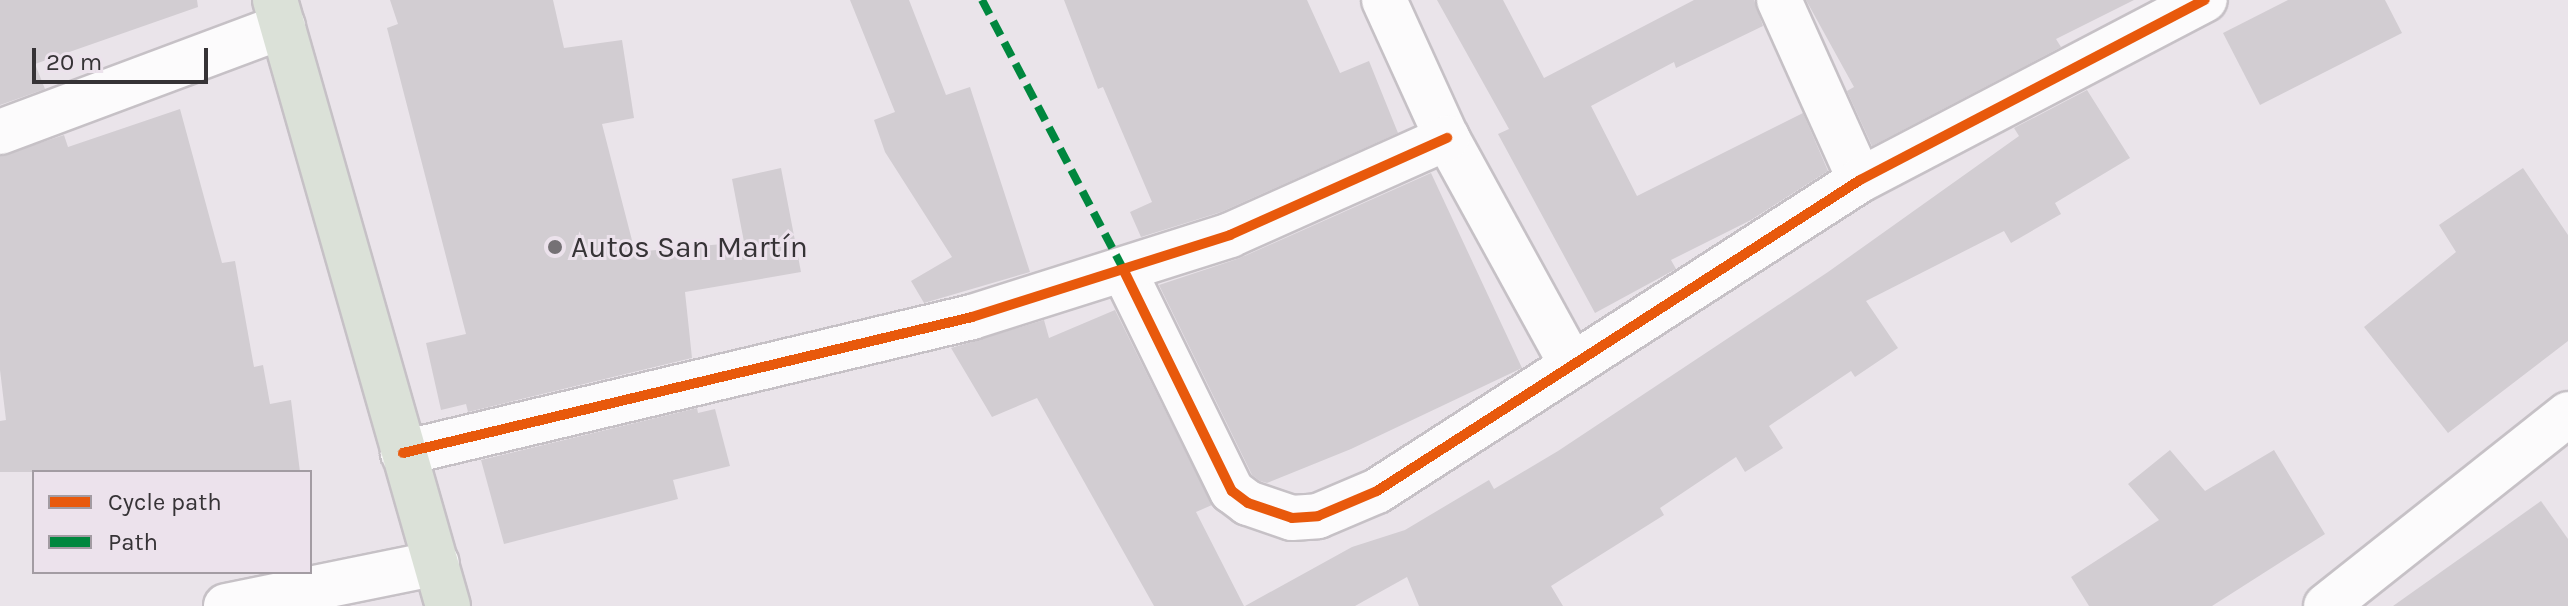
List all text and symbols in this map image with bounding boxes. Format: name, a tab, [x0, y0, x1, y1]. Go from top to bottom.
scale bar	[36, 32, 212, 82]
text: 20 m	[46, 48, 102, 76]
place label: Autos San Martín	[571, 229, 808, 265]
marker: Autos San Martín	[546, 238, 564, 256]
legend	[32, 470, 312, 574]
text: Cycle path	[108, 488, 222, 516]
text: Path	[108, 528, 158, 556]

